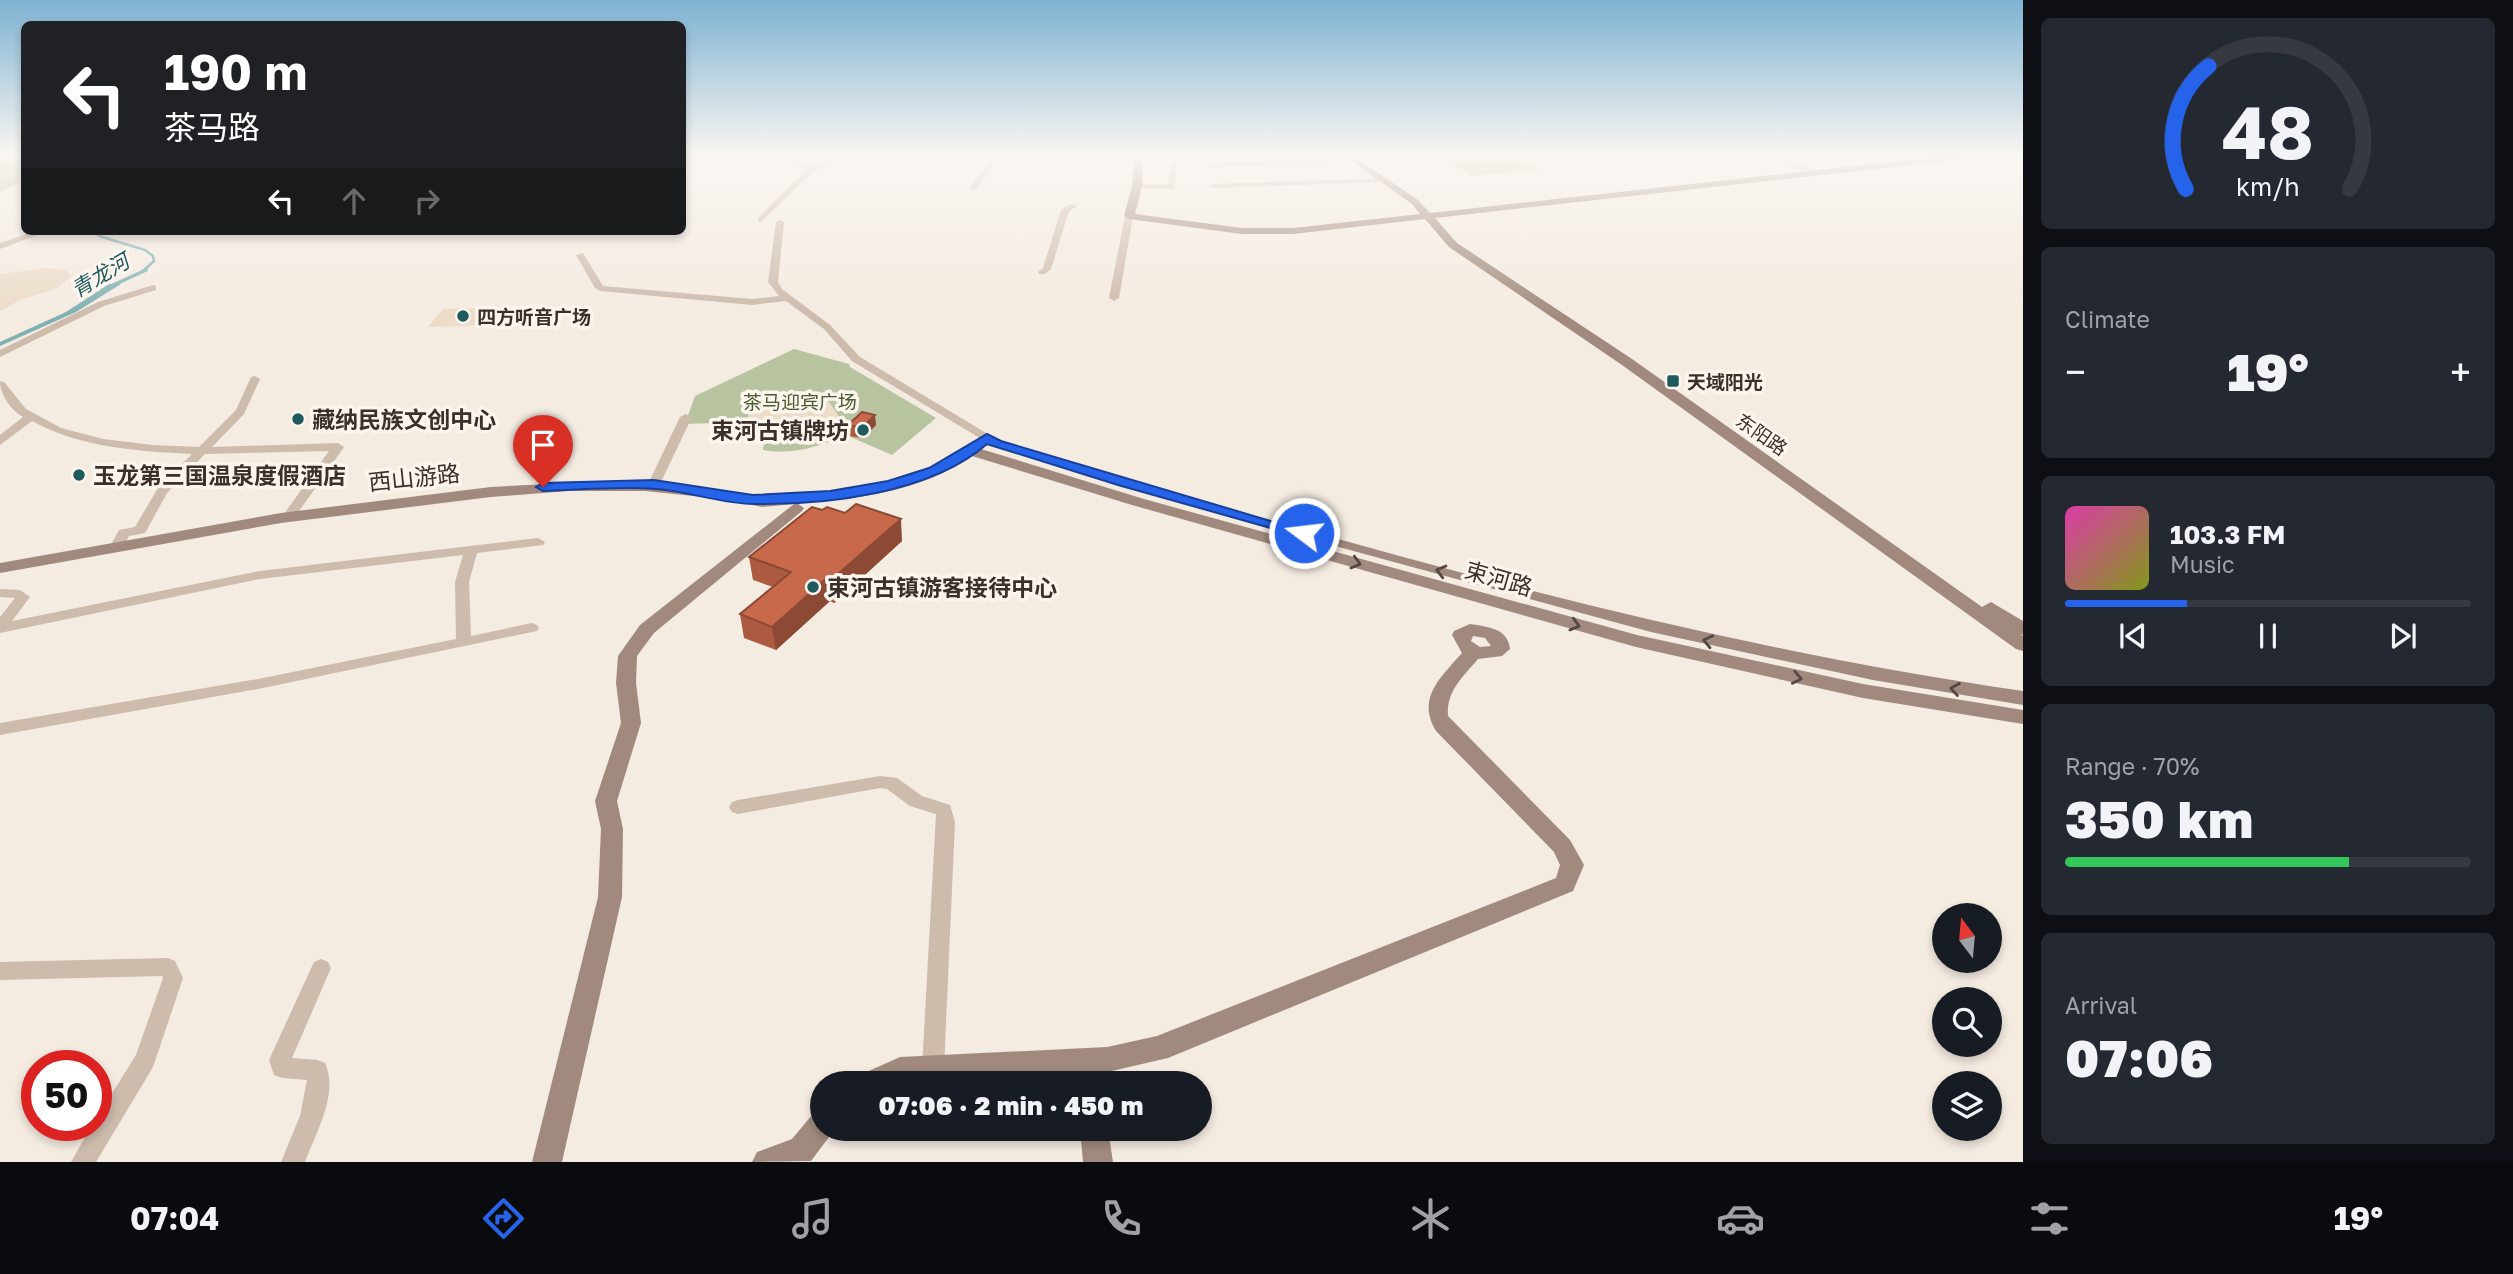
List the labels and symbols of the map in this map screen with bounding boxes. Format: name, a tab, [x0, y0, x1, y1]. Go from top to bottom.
water label: 青龙河	[66, 246, 137, 302]
place label: 四方听音广场	[477, 305, 591, 328]
marker: 四方听音广场	[455, 308, 471, 324]
place label: 天域阳光	[1687, 370, 1763, 393]
marker: 天域阳光	[1665, 373, 1681, 389]
park label: 茶马迎宾广场	[743, 390, 857, 413]
place label: 藏纳民族文创中心	[312, 405, 496, 433]
street label: 东阳路	[1732, 408, 1792, 460]
marker: 藏纳民族文创中心	[290, 411, 306, 427]
pin	[513, 415, 573, 487]
place label: 束河古镇牌坊	[711, 416, 849, 444]
marker: 束河古镇牌坊	[855, 422, 871, 438]
street label: 西山游路	[367, 458, 461, 496]
place label: 玉龙第三国温泉度假酒店	[93, 461, 346, 489]
marker: 玉龙第三国温泉度假酒店	[71, 467, 87, 483]
position arrow	[1267, 496, 1341, 570]
one-way arrow	[1350, 555, 1362, 569]
street label: 束河路	[1462, 555, 1536, 601]
one-way arrow	[1435, 564, 1447, 579]
place label: 束河古镇游客接待中心	[827, 573, 1057, 601]
marker: 束河古镇游客接待中心	[805, 579, 821, 595]
one-way arrow	[1569, 616, 1581, 631]
one-way arrow	[1702, 634, 1714, 649]
one-way arrow	[1791, 669, 1803, 684]
one-way arrow	[1950, 681, 1961, 696]
north arrow	[1932, 903, 2002, 973]
speed limit sign: 50	[21, 1050, 112, 1141]

